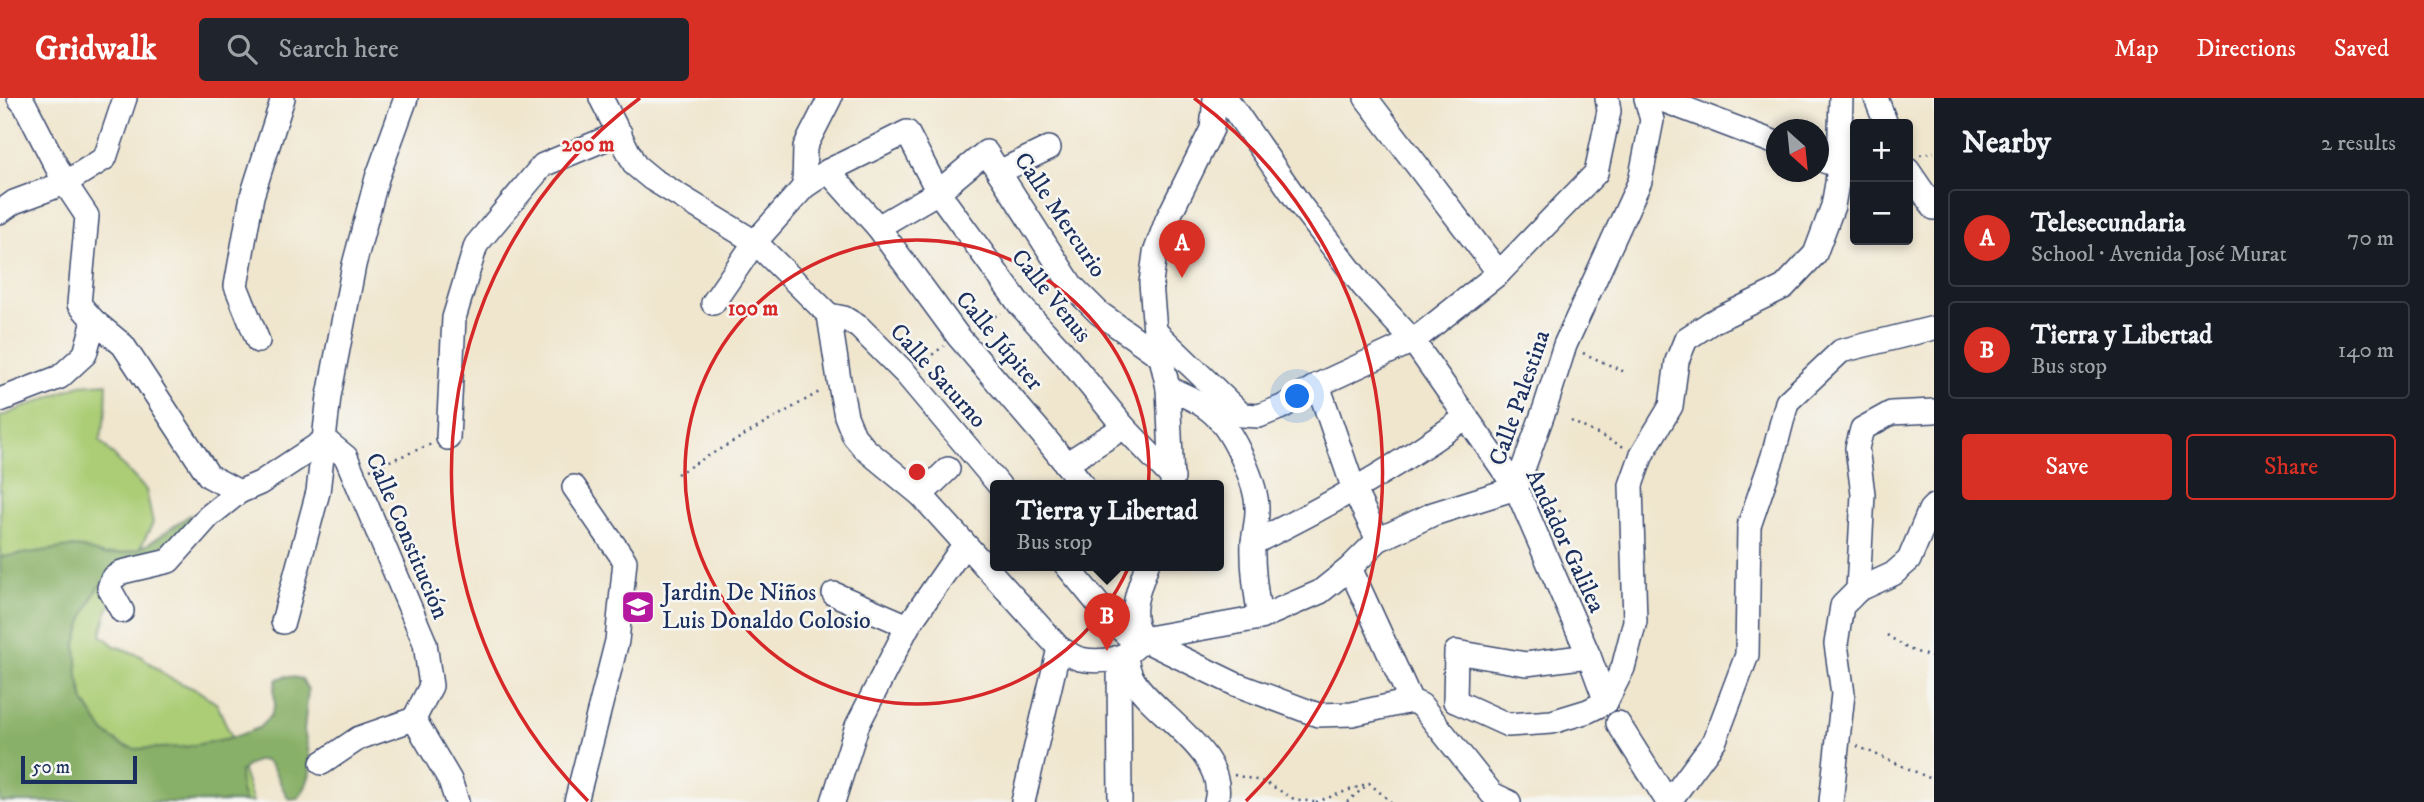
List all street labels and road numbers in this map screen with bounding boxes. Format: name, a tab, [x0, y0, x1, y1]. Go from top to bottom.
street label: Calle Mercurio	[1007, 147, 1113, 283]
street label: Calle Venus	[1004, 243, 1098, 349]
street label: Calle Júpiter	[949, 285, 1049, 397]
street label: Calle Saturno	[883, 317, 993, 435]
street label: Calle Palestina	[1483, 326, 1557, 470]
street label: Calle Constitución	[359, 448, 456, 624]
street label: Andador Galilea	[1519, 464, 1612, 618]

